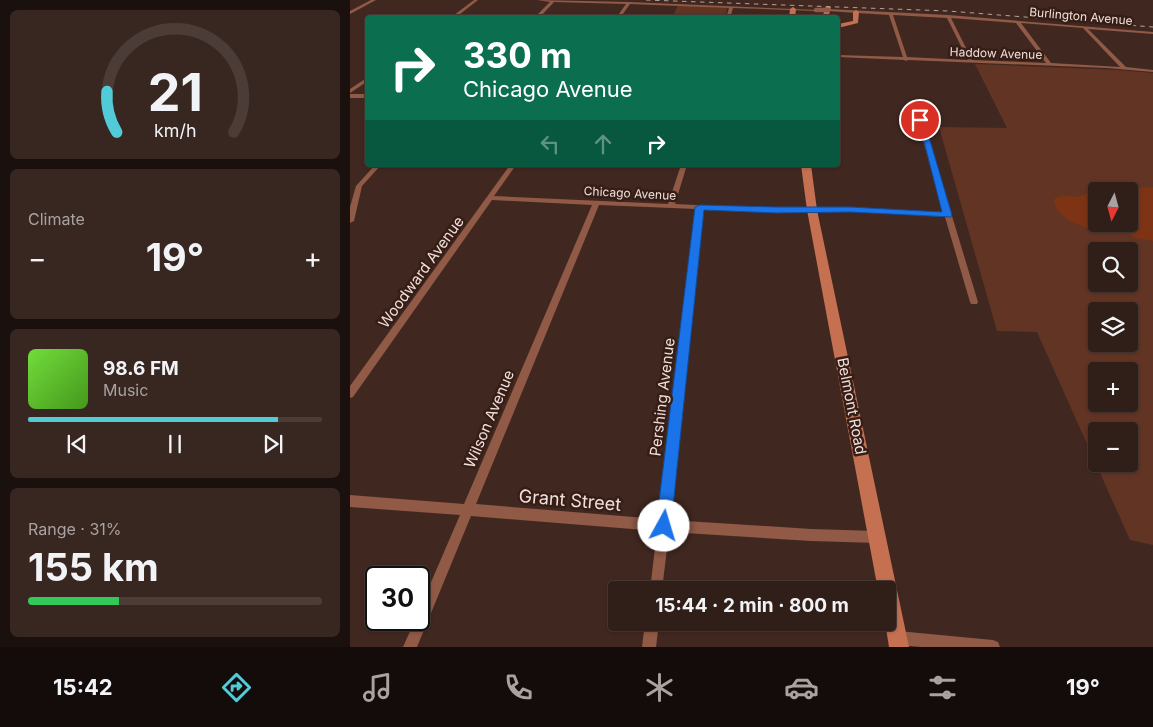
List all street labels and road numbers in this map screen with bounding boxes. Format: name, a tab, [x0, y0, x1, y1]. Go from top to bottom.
street label: Burlington Avenue	[1029, 4, 1133, 28]
street label: Haddow Avenue	[949, 44, 1043, 62]
street label: Chicago Avenue	[583, 183, 677, 203]
street label: Woodward Avenue	[374, 212, 468, 332]
street label: Pershing Avenue	[645, 337, 679, 457]
street label: Belmont Road	[833, 356, 871, 456]
street label: Wilson Avenue	[460, 367, 518, 471]
street label: Grant Street	[518, 485, 622, 515]

